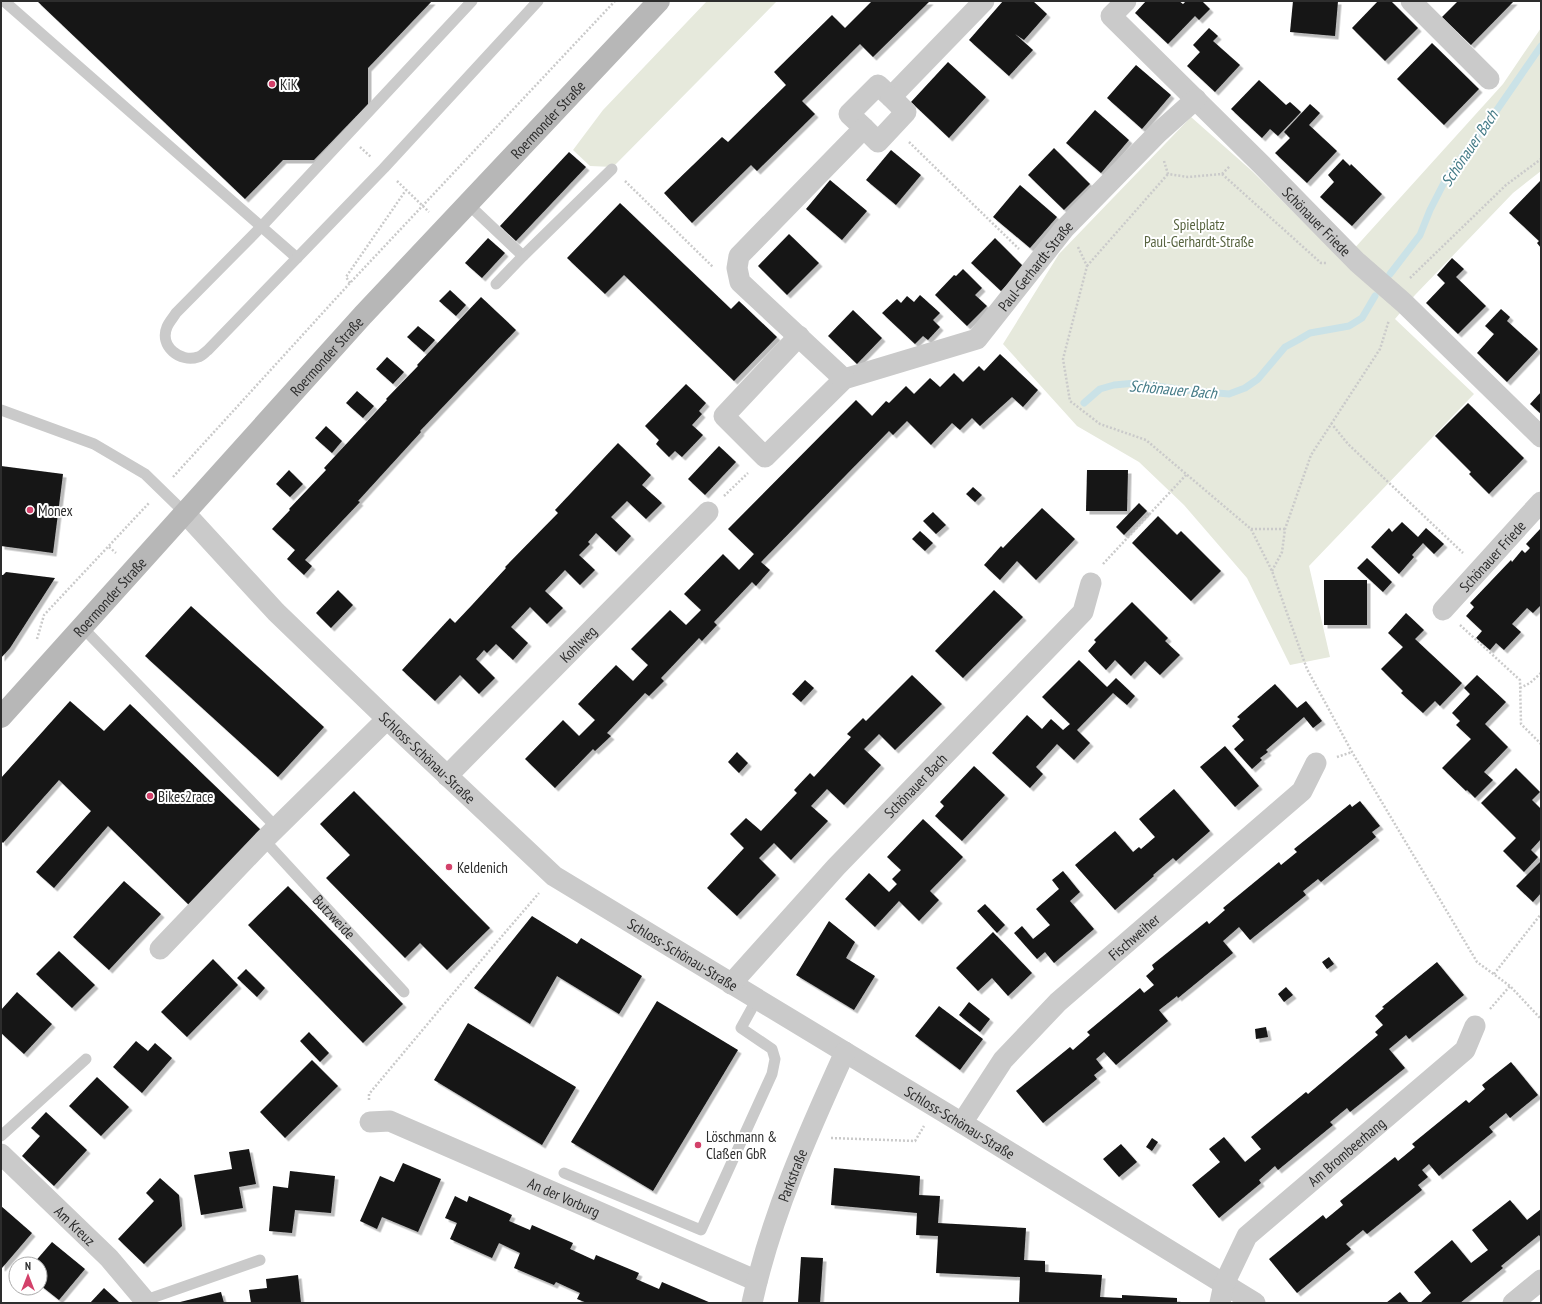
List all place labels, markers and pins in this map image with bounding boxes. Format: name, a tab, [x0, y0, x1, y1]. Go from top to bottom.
place label: KiK	[280, 75, 299, 94]
marker: KiK	[267, 79, 277, 89]
place label: Monex	[38, 501, 73, 520]
marker: Monex	[25, 505, 35, 515]
place label: Bikes2race	[158, 787, 213, 806]
marker: Bikes2race	[145, 791, 155, 801]
place label: Keldenich	[457, 858, 508, 877]
marker: Keldenich	[444, 862, 454, 872]
place label: Löschmann & Claßen GbR	[706, 1127, 777, 1163]
marker: Löschmann & Claßen GbR	[693, 1140, 703, 1150]

